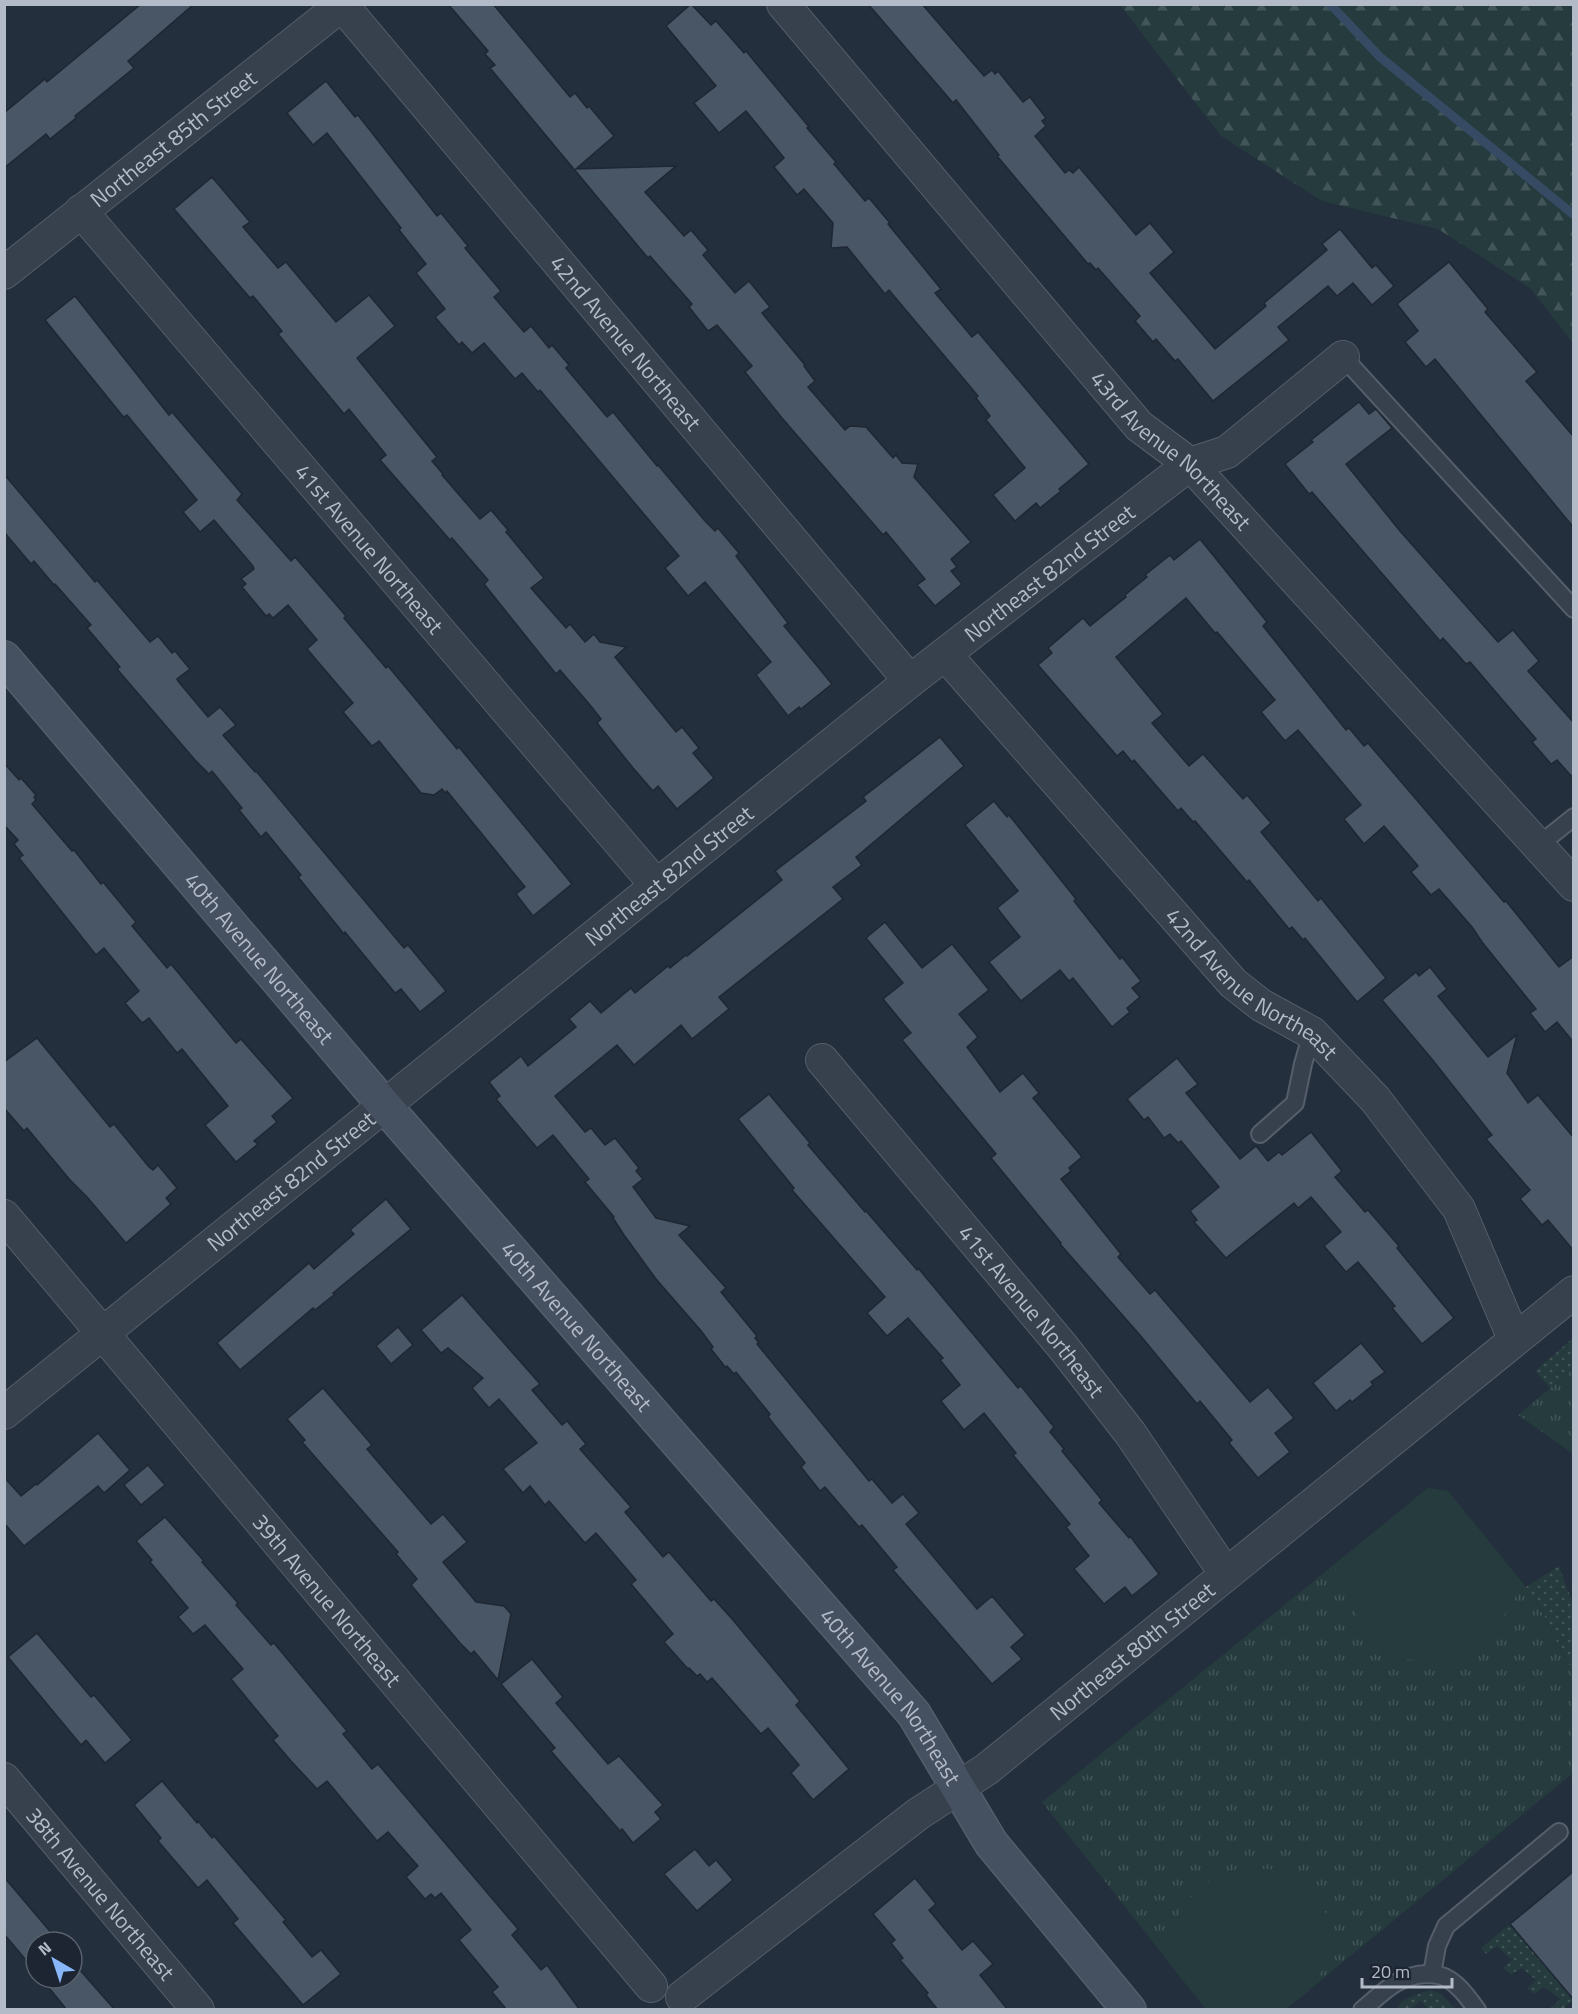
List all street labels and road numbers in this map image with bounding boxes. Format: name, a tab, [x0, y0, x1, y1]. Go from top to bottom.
street label: Northeast 85th Street	[83, 62, 264, 216]
street label: 42nd Avenue Northeast	[542, 247, 710, 438]
street label: 43rd Avenue Northeast	[1082, 363, 1260, 538]
street label: 41st Avenue Northeast	[287, 456, 452, 642]
street label: Northeast 82nd Street	[957, 496, 1142, 650]
street label: Northeast 82nd Street	[577, 797, 761, 954]
street label: 40th Avenue Northeast	[176, 865, 342, 1052]
street label: 42nd Avenue Northeast	[1157, 900, 1346, 1067]
street label: Northeast 82nd Street	[199, 1102, 383, 1260]
street label: 41st Avenue Northeast	[950, 1217, 1113, 1405]
street label: 40th Avenue Northeast	[493, 1233, 661, 1419]
street label: 39th Avenue Northeast	[244, 1507, 410, 1694]
street label: Northeast 80th Street	[1042, 1573, 1222, 1729]
street label: 40th Avenue Northeast	[812, 1600, 970, 1792]
street label: 38th Avenue Northeast	[21, 1803, 181, 1985]

